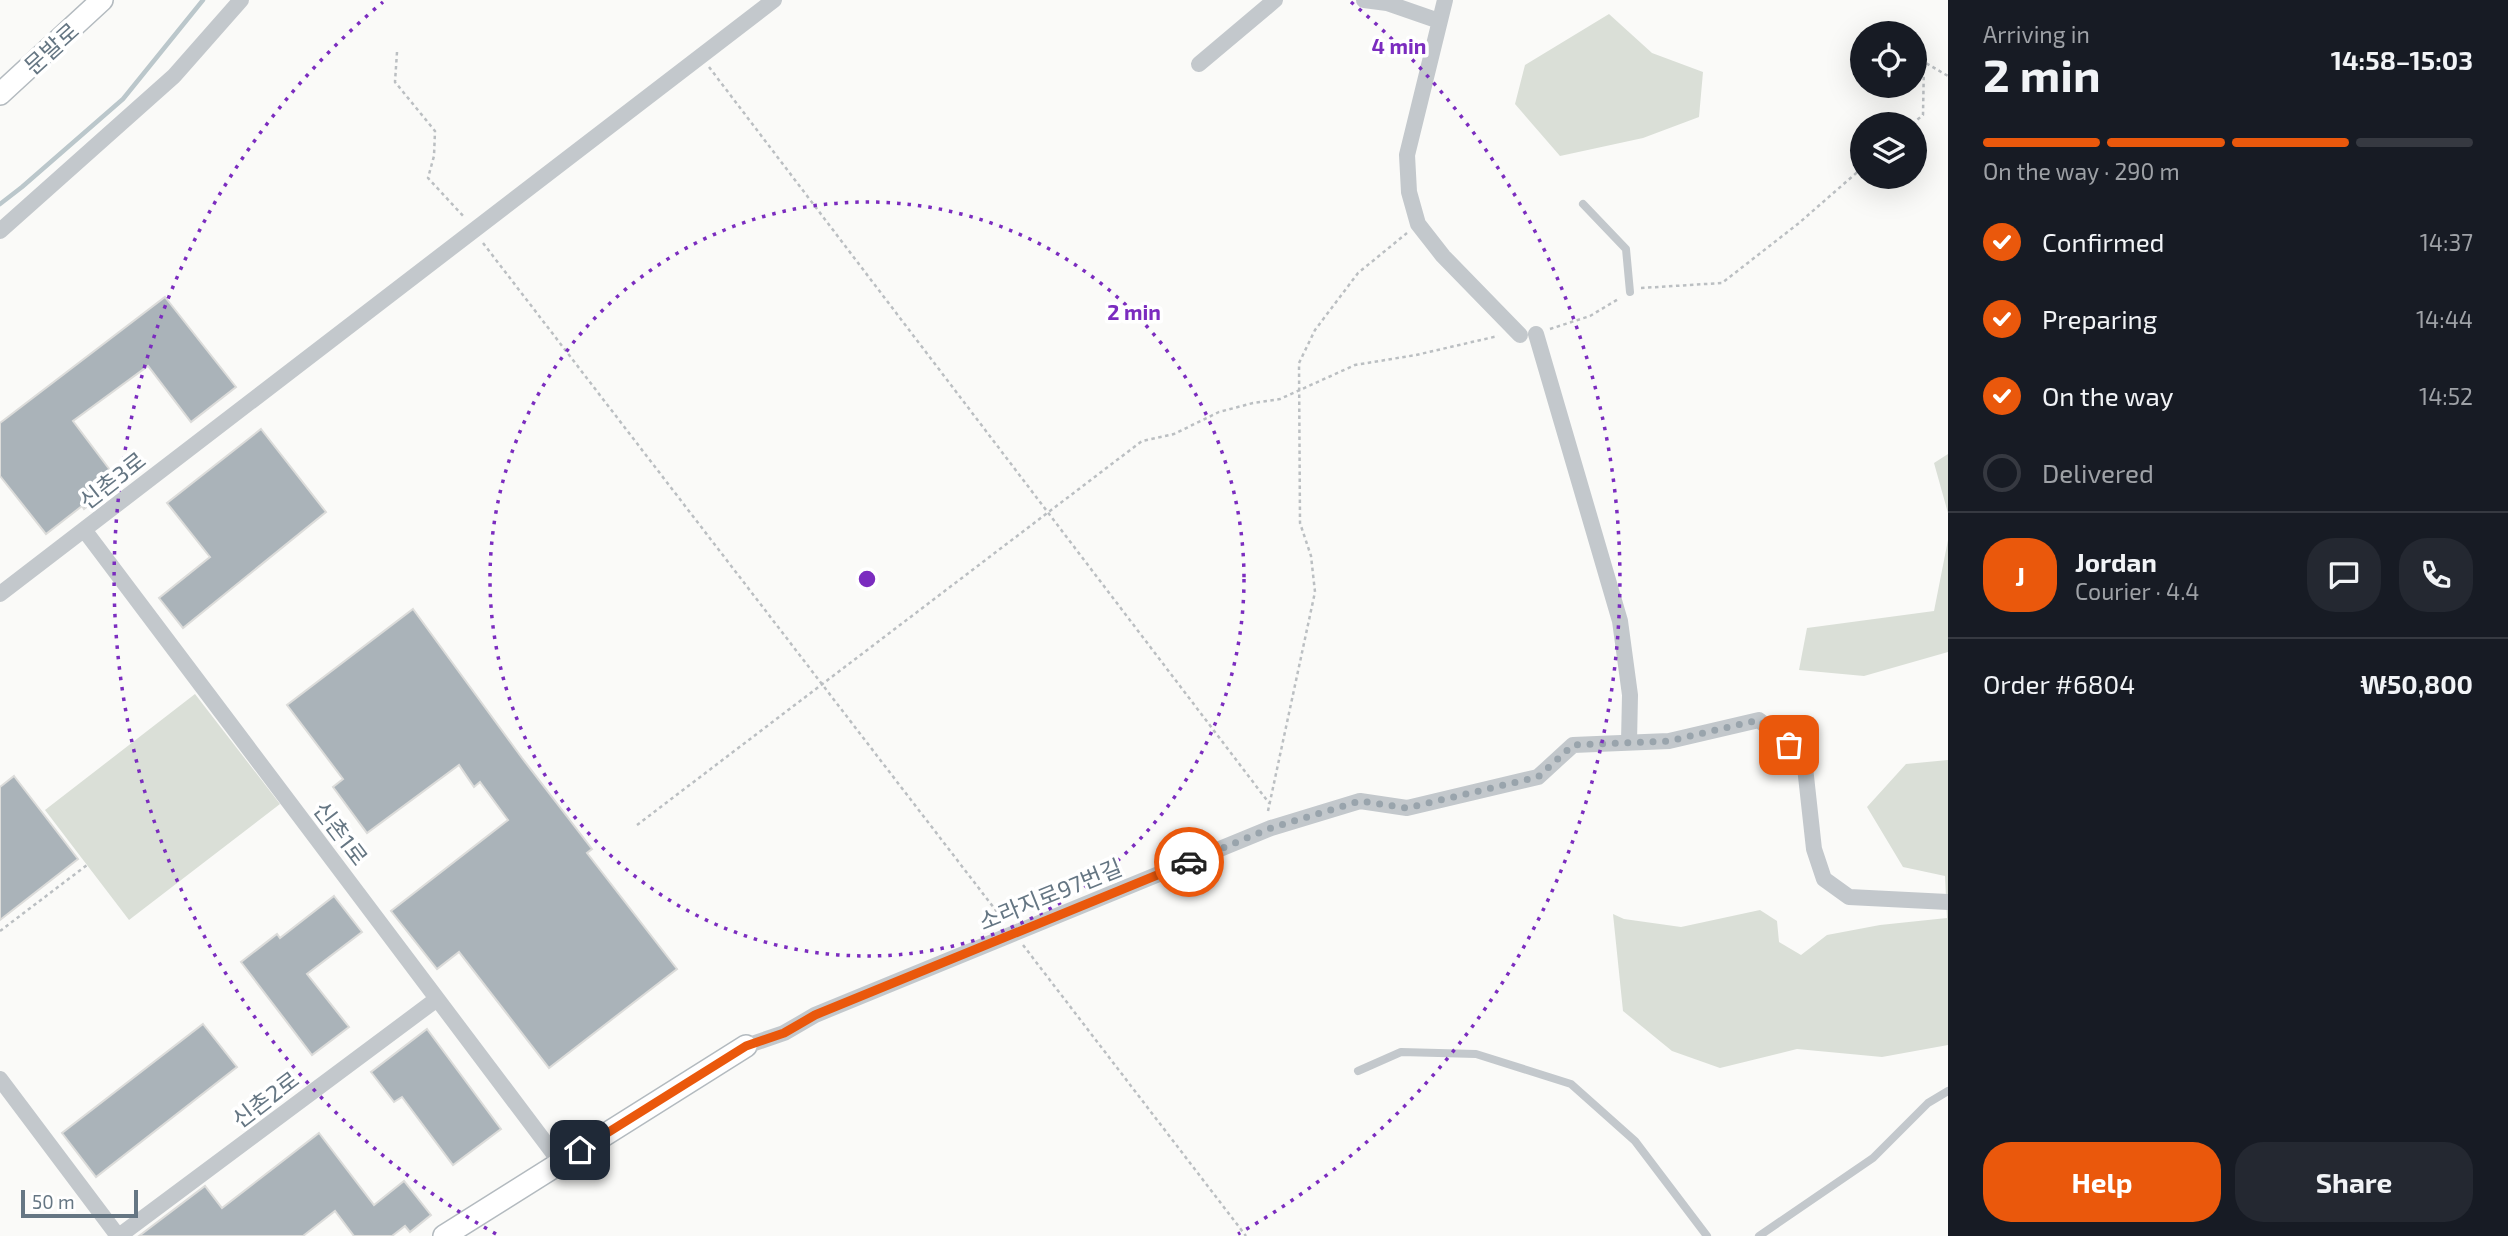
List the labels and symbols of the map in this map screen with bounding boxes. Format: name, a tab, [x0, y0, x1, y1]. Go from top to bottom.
street label: 문발로	[18, 16, 84, 80]
text: 4 min	[1372, 33, 1426, 58]
text: 2 min	[1107, 299, 1161, 324]
street label: 신촌3로	[73, 445, 151, 515]
centre of rings	[855, 567, 879, 591]
pin	[1759, 715, 1819, 775]
street label: 신촌1로	[308, 796, 374, 870]
courier	[1154, 827, 1224, 897]
street label: 소라지로97번길	[974, 853, 1126, 935]
street label: 신촌2로	[226, 1065, 304, 1133]
pin	[550, 1120, 610, 1180]
scale bar	[21, 1187, 138, 1219]

